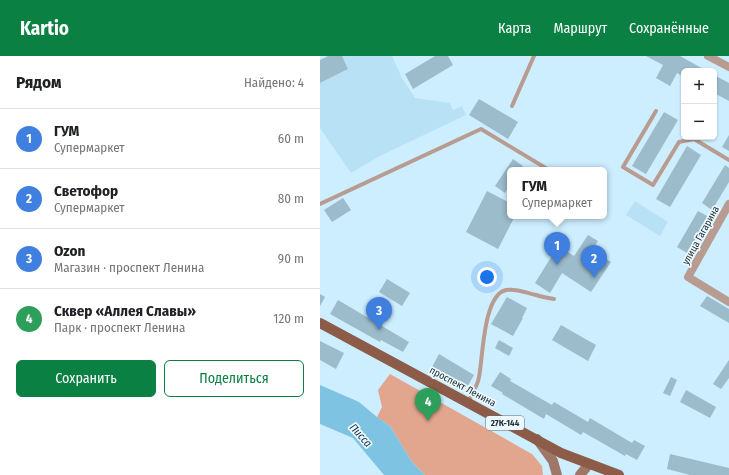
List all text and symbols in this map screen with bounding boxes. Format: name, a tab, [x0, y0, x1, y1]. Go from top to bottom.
text: Kartio	[20, 17, 69, 40]
text: Карта	[498, 20, 531, 37]
text: Маршрут	[553, 20, 607, 37]
text: Сохранённые	[629, 20, 709, 37]
map controls	[681, 68, 717, 140]
button: +	[681, 68, 717, 104]
text: Рядом	[16, 72, 61, 93]
text: Найдено: 4	[244, 75, 304, 90]
button: −	[681, 104, 717, 140]
text: ГУМ	[54, 122, 79, 140]
text: 1	[26, 131, 32, 146]
text: 60 m	[278, 131, 304, 146]
text: Супермаркет	[54, 140, 125, 155]
popup	[507, 167, 607, 219]
text: ГУМ	[522, 177, 547, 195]
text: Светофор	[54, 182, 118, 200]
text: 2	[26, 191, 32, 206]
text: 80 m	[278, 191, 304, 206]
text: Супермаркет	[522, 195, 592, 210]
text: Супермаркет	[54, 200, 125, 215]
street label: улица Гагарина	[680, 204, 722, 267]
pin: 1	[544, 232, 570, 265]
text: Ozon	[54, 242, 85, 260]
pin: 2	[581, 245, 607, 278]
text: 3	[26, 251, 32, 266]
text: 90 m	[278, 251, 304, 266]
text: Магазин · проспект Ленина	[54, 260, 204, 275]
your location	[477, 267, 497, 287]
pin: 3	[366, 297, 392, 330]
text: Сквер «Аллея Славы»	[54, 302, 196, 320]
text: 4	[26, 311, 32, 326]
text: 120 m	[273, 311, 304, 326]
text: Парк · проспект Ленина	[54, 320, 185, 335]
button: Сохранить	[16, 360, 156, 397]
button: Поделиться	[164, 360, 304, 397]
street label: проспект Ленина	[427, 364, 498, 409]
pin: 4	[415, 388, 441, 421]
road number: 27К-144	[486, 416, 524, 430]
water label: Писса	[347, 421, 375, 450]

